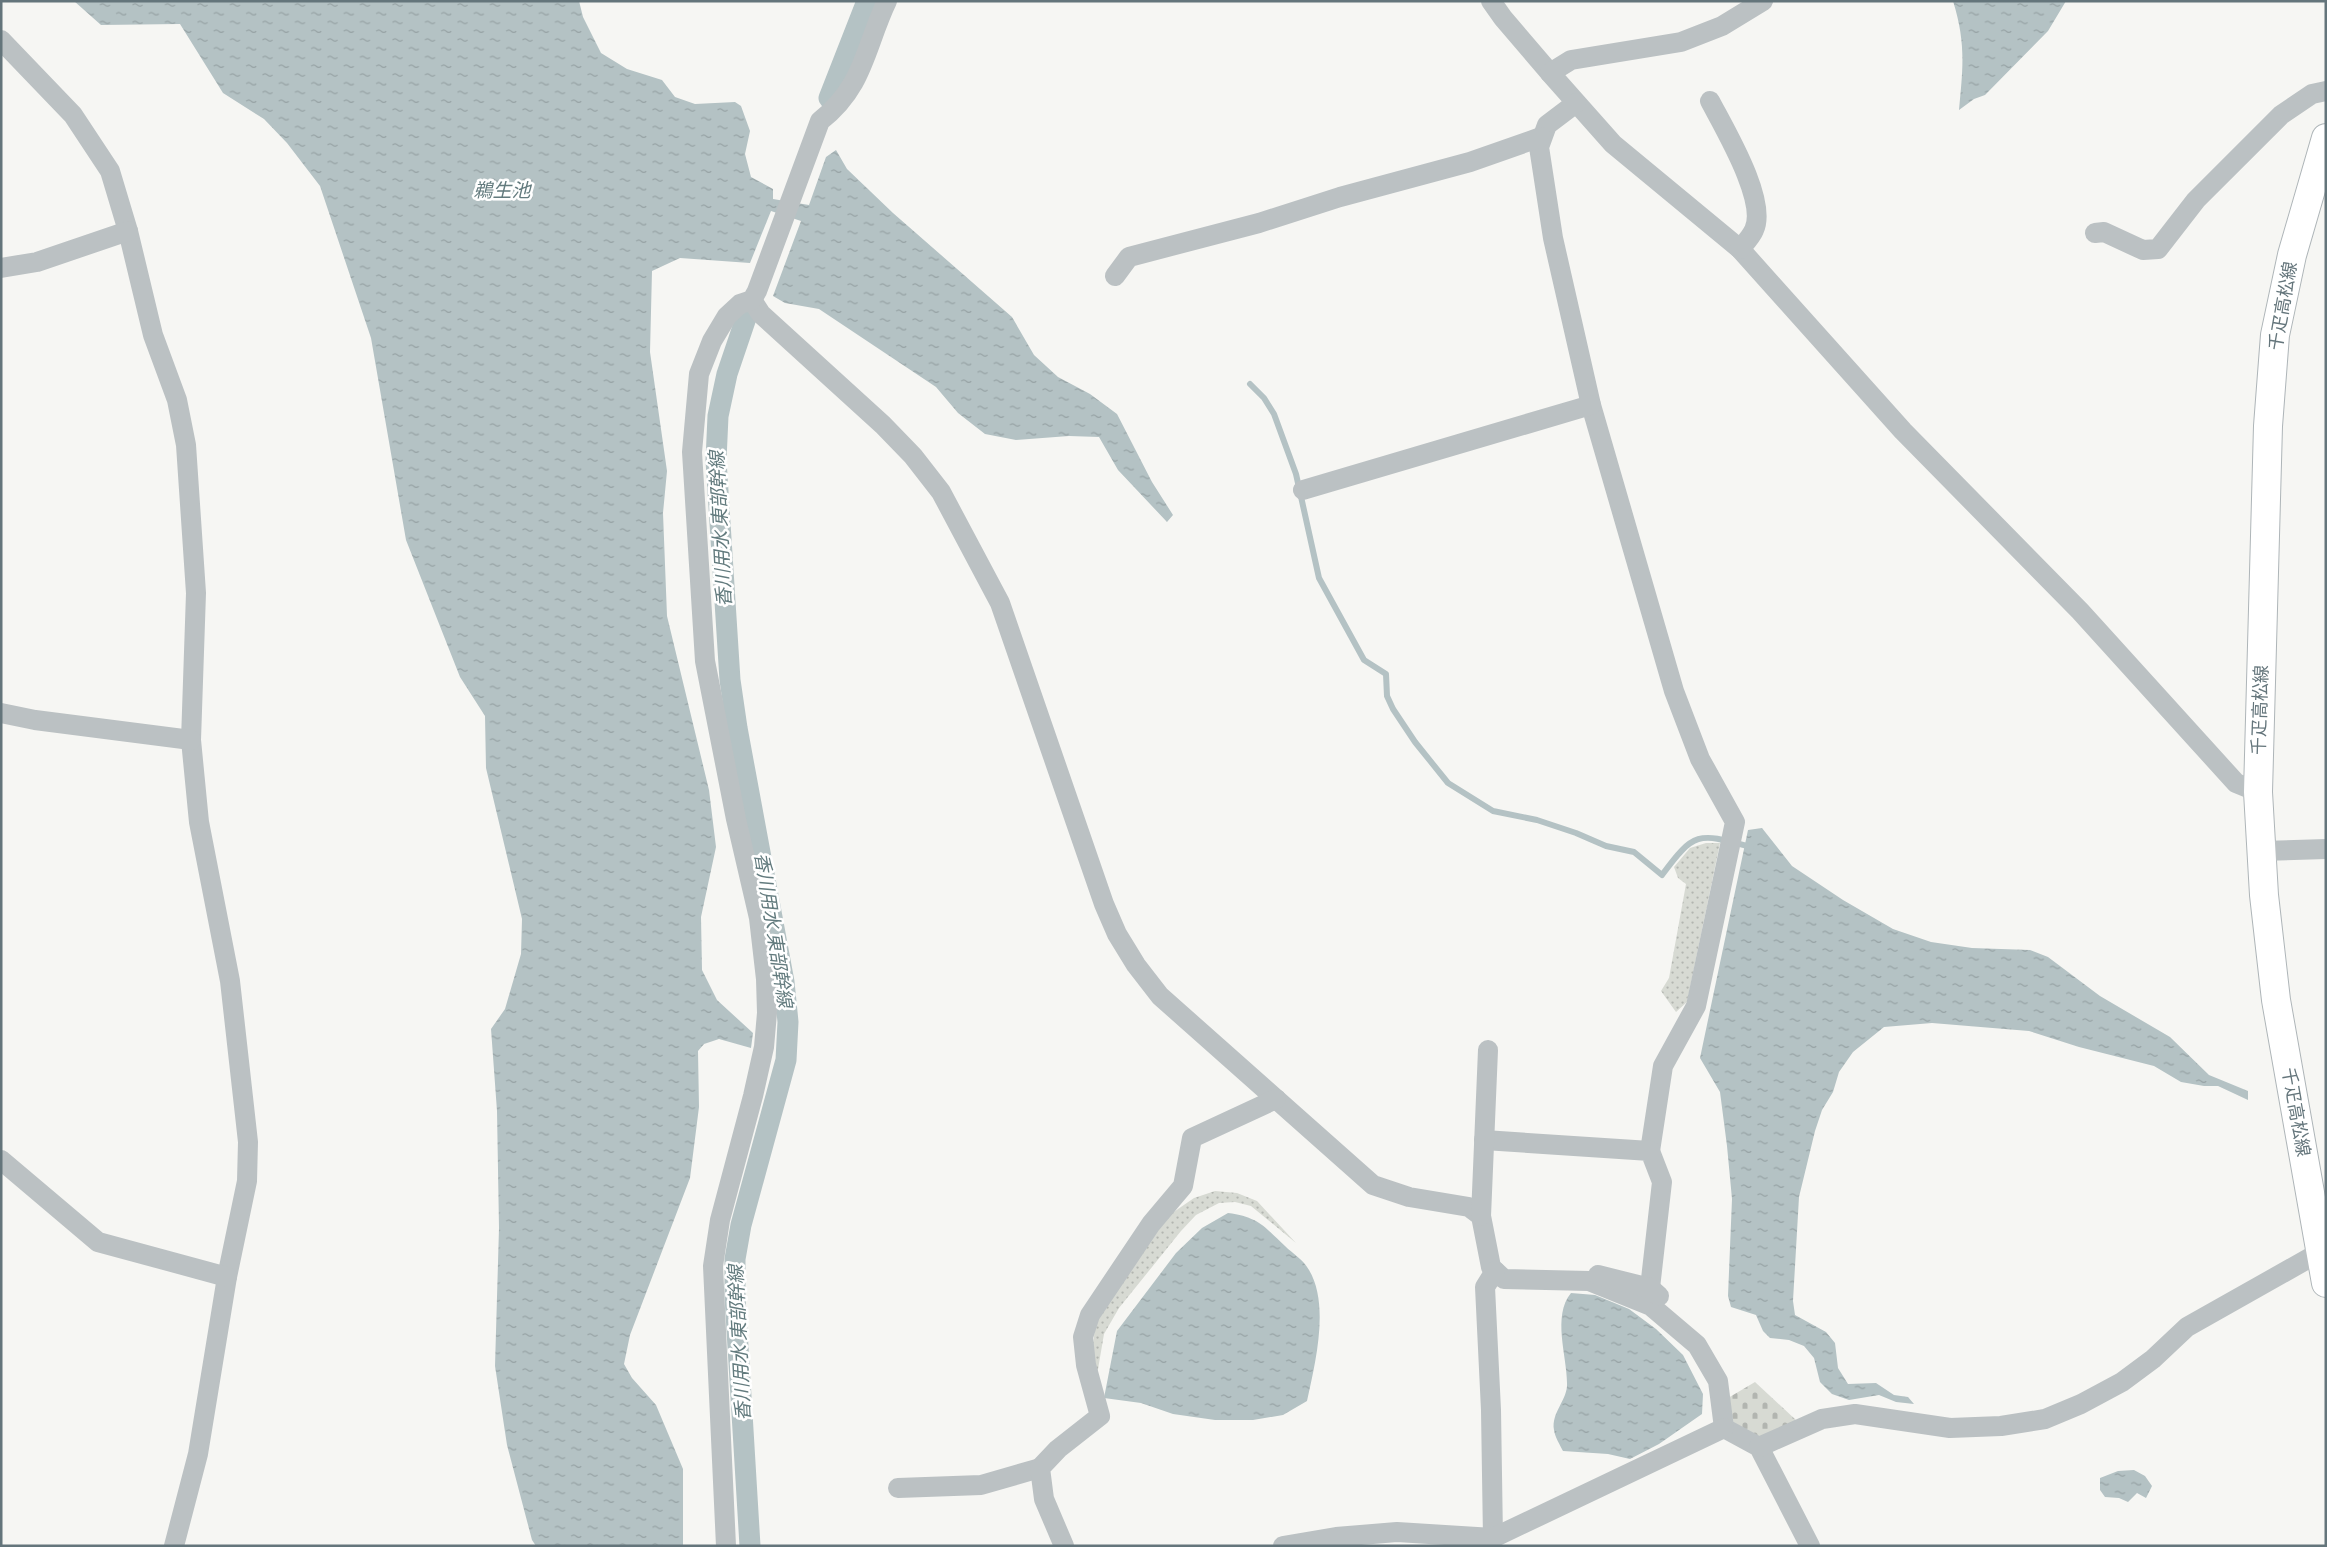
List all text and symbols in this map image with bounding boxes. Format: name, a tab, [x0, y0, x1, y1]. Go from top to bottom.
water label: 鵜生池	[473, 180, 532, 202]
street label: 千疋高松線	[2264, 260, 2302, 352]
water label: 香川用水 東部幹線	[706, 449, 736, 608]
street label: 千疋高松線	[2247, 665, 2273, 755]
water label: 香川用水 東部幹線	[750, 851, 796, 1011]
street label: 千疋高松線	[2277, 1066, 2315, 1158]
water label: 香川用水 東部幹線	[725, 1263, 755, 1422]

